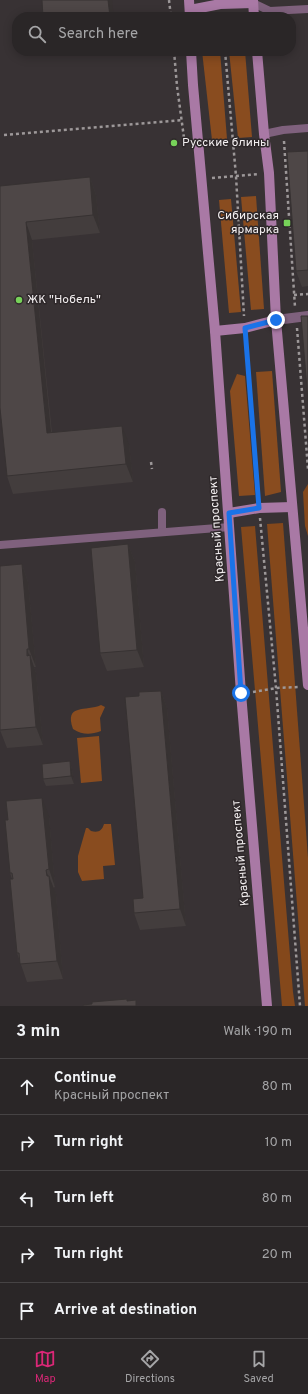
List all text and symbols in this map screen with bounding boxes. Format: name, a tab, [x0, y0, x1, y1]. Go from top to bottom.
search box	[12, 12, 296, 56]
icon: search	[26, 23, 48, 45]
text: Search here	[58, 25, 138, 44]
place label: Русские блины	[182, 135, 269, 151]
marker: Русские блины	[169, 138, 179, 148]
place label: Сибирская ярмарка	[217, 208, 279, 238]
marker: Сибирская ярмарка	[282, 218, 292, 228]
place label: ЖК "Нобель"	[27, 292, 101, 308]
marker: ЖК "Нобель"	[14, 295, 24, 305]
route end	[267, 311, 285, 329]
street label: Красный проспект	[205, 475, 229, 583]
route start	[232, 684, 250, 702]
street label: Красный проспект	[228, 799, 254, 907]
text: 3 min	[16, 1021, 60, 1043]
text: Walk · 190 m	[223, 1024, 292, 1040]
text: Continue	[54, 1069, 116, 1088]
icon: ahead	[16, 1076, 38, 1098]
text: 80 m	[262, 1079, 292, 1095]
text: Красный проспект	[54, 1088, 169, 1104]
icon: right	[16, 1132, 38, 1154]
text: Turn right	[54, 1133, 123, 1152]
text: 10 m	[265, 1135, 292, 1151]
icon: left	[16, 1188, 38, 1210]
text: Turn left	[54, 1189, 114, 1208]
text: 80 m	[262, 1191, 292, 1207]
icon: right	[16, 1244, 38, 1266]
text: Turn right	[54, 1245, 123, 1264]
text: 20 m	[262, 1247, 292, 1263]
icon: arrive	[16, 1300, 38, 1322]
text: Arrive at destination	[54, 1301, 197, 1320]
tab: Map	[34, 1348, 56, 1386]
tab: Directions	[125, 1348, 175, 1386]
tab: Saved	[243, 1348, 274, 1386]

